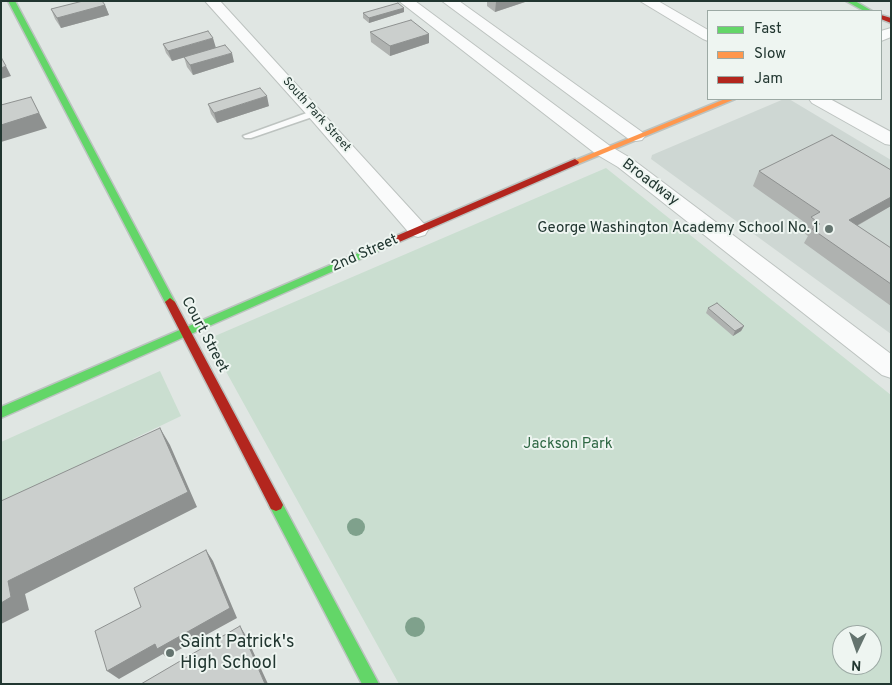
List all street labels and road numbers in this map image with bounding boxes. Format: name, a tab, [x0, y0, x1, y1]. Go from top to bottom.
street label: South Park Street	[279, 75, 353, 155]
street label: Broadway	[618, 156, 682, 210]
street label: 2nd Street	[329, 231, 401, 277]
street label: Court Street	[177, 294, 231, 376]

